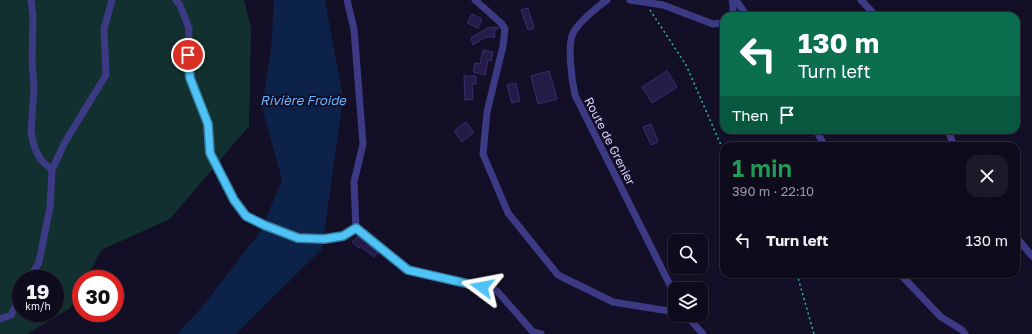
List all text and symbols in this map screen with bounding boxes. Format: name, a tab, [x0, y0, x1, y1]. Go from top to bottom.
text: 130 m	[798, 26, 879, 59]
icon: left	[732, 28, 784, 80]
pin	[171, 38, 205, 72]
icon: arrive	[177, 44, 199, 66]
text: Turn left	[798, 60, 871, 82]
water label: Rivière Froide	[260, 92, 347, 108]
street label: Route de Grenier	[581, 94, 639, 188]
icon: arrive	[776, 104, 798, 126]
text: Then	[732, 106, 768, 124]
text: 1 min	[732, 153, 792, 182]
button: close	[966, 155, 1008, 197]
text: 390 m · 22:10	[732, 183, 814, 199]
icon: left	[732, 229, 754, 251]
text: Turn left	[766, 231, 828, 249]
text: 130 m	[966, 231, 1008, 249]
map controls	[668, 234, 708, 322]
button: search	[668, 234, 708, 274]
position arrow	[461, 266, 503, 308]
speed limit sign: 30	[72, 270, 124, 322]
text: 19	[26, 279, 49, 303]
button: layers	[668, 282, 708, 322]
text: km/h	[25, 300, 51, 312]

